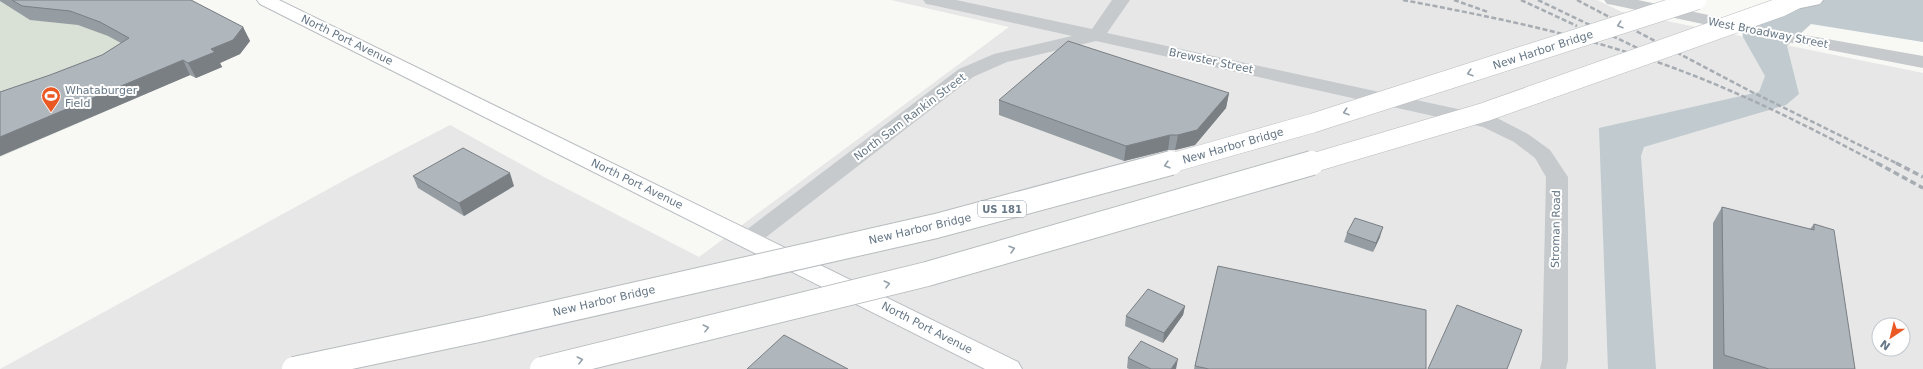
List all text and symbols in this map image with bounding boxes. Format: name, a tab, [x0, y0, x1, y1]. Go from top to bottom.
street label: North Port Avenue	[299, 12, 395, 68]
street label: West Broadway Street	[1707, 15, 1830, 51]
one-way arrow	[1617, 21, 1624, 29]
street label: New Harbor Bridge	[1491, 28, 1595, 72]
street label: Brewster Street	[1168, 46, 1255, 76]
one-way arrow	[1466, 68, 1473, 77]
street label: North Sam Rankin Street	[852, 70, 969, 163]
place label: Whataburger Field	[65, 84, 138, 110]
sports icon: Whataburger Field	[40, 85, 62, 113]
one-way arrow	[1342, 107, 1349, 116]
street label: New Harbor Bridge	[1181, 125, 1285, 167]
street label: North Port Avenue	[589, 156, 685, 212]
one-way arrow	[1164, 160, 1171, 169]
street label: Stroman Road	[1549, 190, 1563, 268]
road number: US 181	[978, 201, 1026, 217]
street label: New Harbor Bridge	[868, 211, 973, 247]
one-way arrow	[1008, 245, 1015, 254]
one-way arrow	[884, 280, 890, 288]
street label: New Harbor Bridge	[552, 283, 657, 319]
street label: North Port Avenue	[879, 299, 975, 357]
north arrow	[1871, 317, 1911, 357]
one-way arrow	[703, 325, 709, 333]
text: N	[1878, 337, 1893, 353]
one-way arrow	[577, 356, 583, 364]

